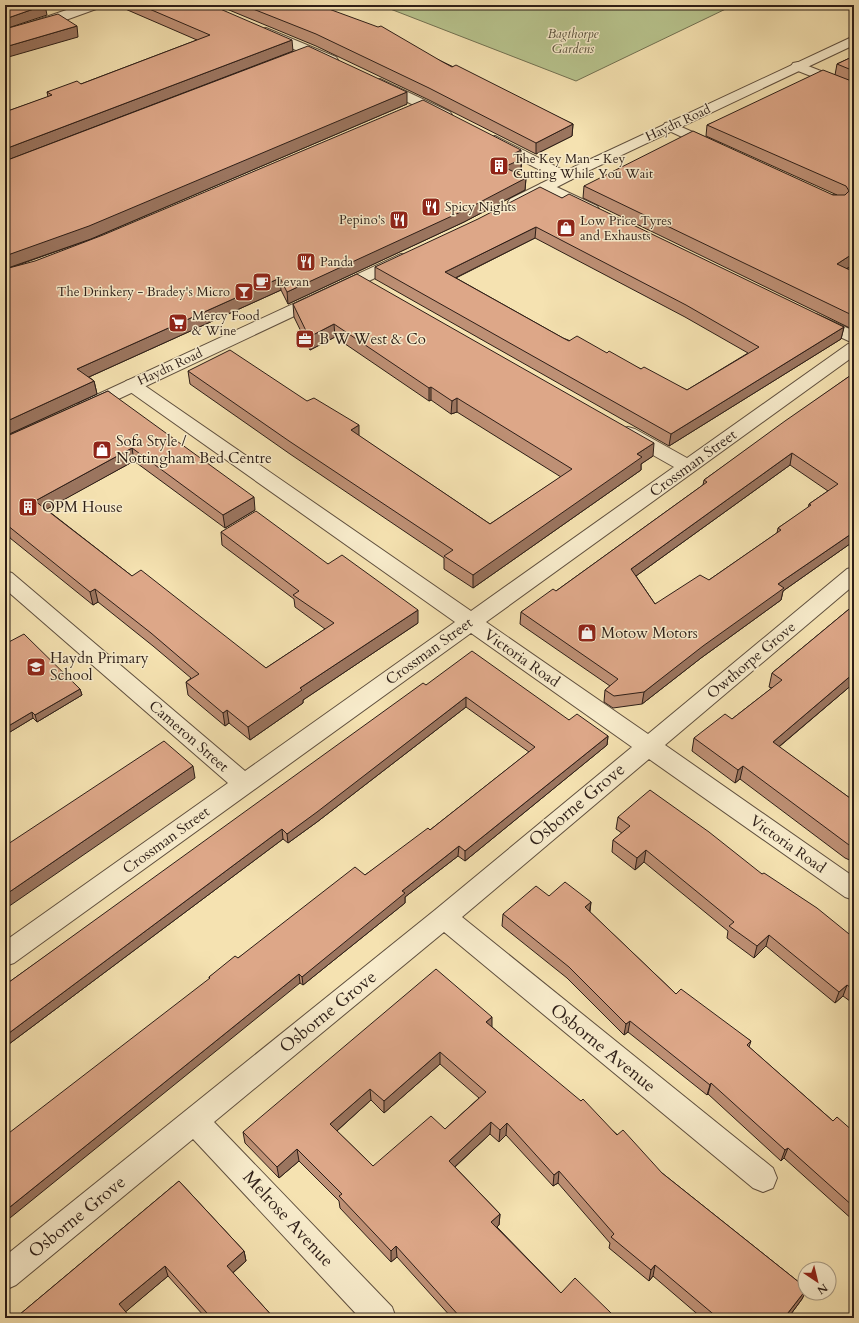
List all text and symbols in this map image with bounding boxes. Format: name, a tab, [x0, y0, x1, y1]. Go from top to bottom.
park label: Bagthorpe Gardens	[547, 25, 600, 58]
street label: Haydn Road	[643, 100, 713, 146]
place label: The Key Man - Key Cutting While You Wait	[513, 150, 653, 183]
building icon: The Key Man - Key Cutting While You Wait	[488, 155, 510, 177]
restaurant icon: Spicy Nights	[420, 196, 442, 218]
place label: Spicy Nights	[445, 198, 516, 216]
restaurant icon: Pepino's	[388, 209, 410, 231]
place label: Pepino's	[339, 211, 385, 229]
place label: Low Price Tyres and Exhausts	[580, 212, 672, 245]
shop icon: Low Price Tyres and Exhausts	[555, 217, 577, 239]
restaurant icon: Panda	[295, 251, 317, 273]
place label: Panda	[320, 253, 354, 271]
cafe icon: Levan	[251, 271, 273, 293]
place label: Levan	[276, 273, 310, 291]
bar icon: The Drinkery - Bradey's Micro	[233, 281, 255, 303]
place label: The Drinkery - Bradey's Micro	[57, 283, 230, 301]
place label: Mercy Food & Wine	[192, 307, 260, 340]
supermarket icon: Mercy Food & Wine	[167, 312, 189, 334]
office icon: B W West & Co	[294, 328, 316, 350]
place label: B W West & Co	[319, 329, 426, 349]
street label: Haydn Road	[135, 344, 205, 390]
street label: Crossman Street	[646, 425, 741, 501]
place label: Sofa Style / Nottingham Bed Centre	[116, 431, 272, 468]
shop icon: Sofa Style / Nottingham Bed Centre	[91, 439, 113, 461]
building icon: OPM House	[17, 496, 39, 518]
place label: OPM House	[42, 497, 123, 517]
street label: Crossman Street	[382, 613, 477, 689]
street label: Owthorpe Grove	[702, 617, 800, 703]
shop icon: Motow Motors	[576, 622, 598, 644]
place label: Motow Motors	[601, 623, 698, 643]
street label: Victoria Road	[480, 625, 564, 691]
place label: Haydn Primary School	[50, 648, 149, 685]
school or university icon: Haydn Primary School	[25, 656, 47, 678]
street label: Cameron Street	[145, 696, 233, 776]
street label: Osborne Grove	[524, 757, 630, 853]
street label: Crossman Street	[119, 802, 214, 878]
street label: Victoria Road	[746, 811, 830, 877]
street label: Osborne Grove	[274, 965, 382, 1059]
street label: Osborne Avenue	[545, 998, 661, 1098]
street label: Melrose Avenue	[237, 1165, 339, 1273]
street label: Osborne Grove	[23, 1170, 131, 1264]
north arrow	[797, 1261, 837, 1301]
text: N	[814, 1280, 831, 1298]

